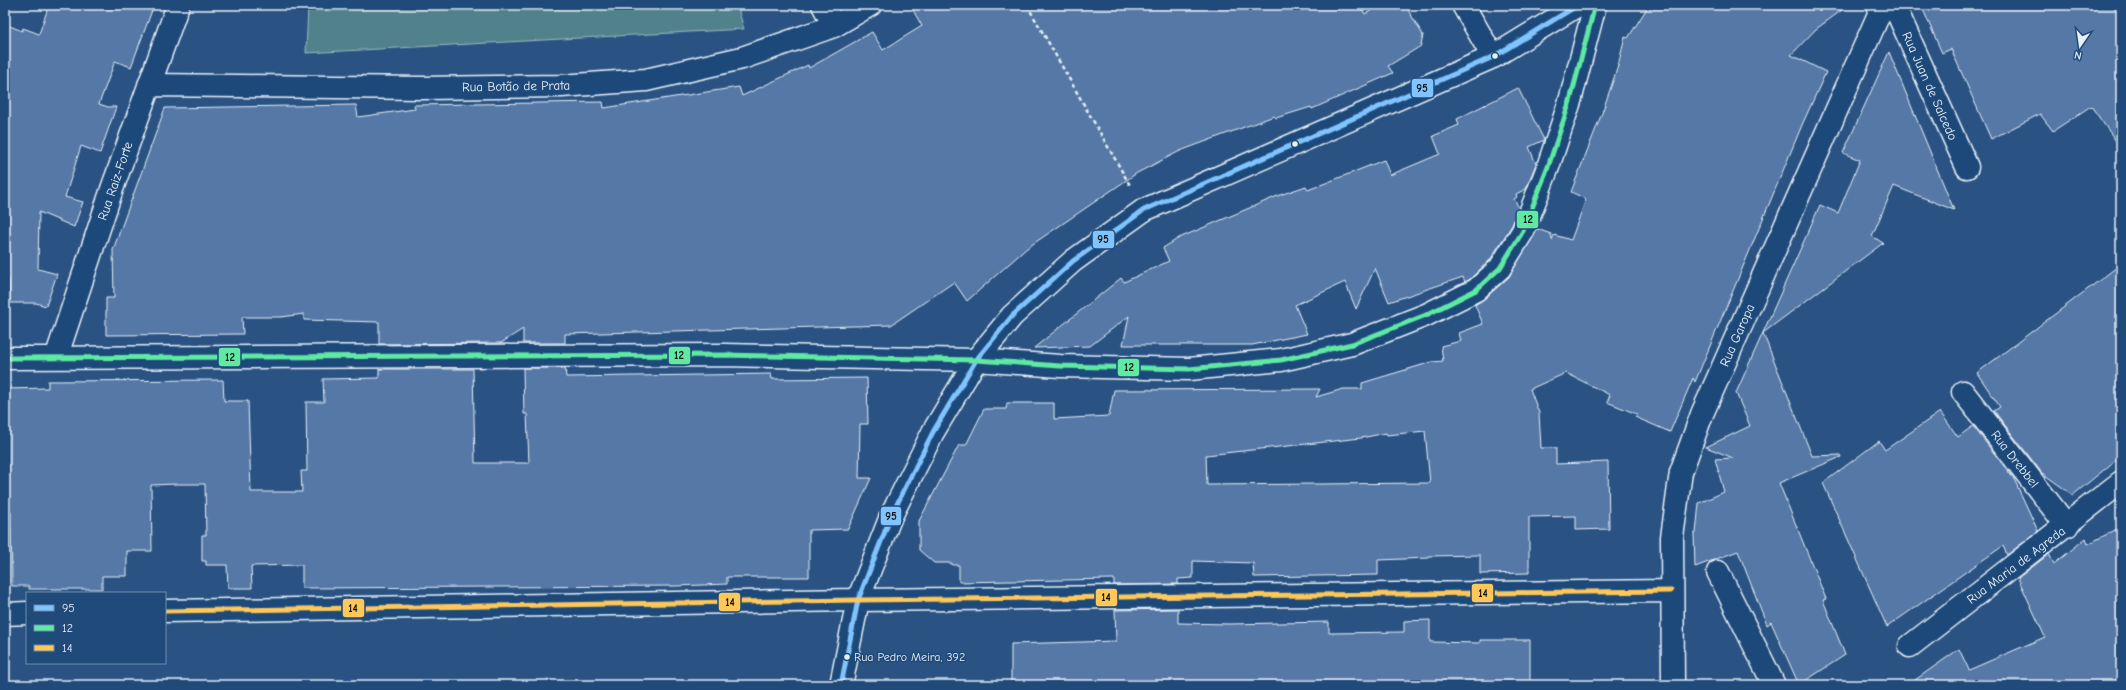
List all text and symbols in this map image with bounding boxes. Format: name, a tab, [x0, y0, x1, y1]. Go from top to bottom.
north arrow	[2060, 26, 2100, 66]
street label: Rua Juan de Salcedo	[1899, 29, 1961, 143]
text: N	[2073, 48, 2083, 62]
unlabelled marker	[1490, 51, 1500, 61]
street label: Rua Botão de Prata	[462, 78, 570, 94]
line badge: 95	[1411, 78, 1434, 98]
text: 95	[1416, 82, 1428, 95]
street label: Rua Raiz-Forte	[95, 139, 136, 222]
unlabelled marker	[1290, 139, 1300, 149]
line badge: 12	[1516, 210, 1539, 229]
text: 12	[1523, 213, 1533, 226]
line badge: 95	[1092, 230, 1115, 249]
text: 95	[1097, 233, 1109, 246]
street label: Rua Garopa	[1717, 301, 1757, 369]
line badge: 12	[668, 346, 691, 365]
line badge: 12	[218, 347, 241, 367]
text: 12	[674, 349, 684, 362]
text: 12	[225, 351, 235, 364]
line badge: 12	[1117, 358, 1140, 377]
text: 12	[1124, 361, 1134, 374]
street label: Rua Drebbel	[1988, 427, 2042, 491]
line badge: 95	[880, 506, 902, 526]
text: 95	[885, 510, 897, 523]
street label: Rua Maria de Agreda	[1964, 523, 2068, 607]
line badge: 14	[1471, 583, 1494, 603]
text: 14	[1478, 587, 1488, 600]
line badge: 14	[1095, 588, 1118, 607]
text: 14	[1101, 591, 1111, 604]
legend	[26, 592, 166, 664]
line badge: 14	[718, 592, 741, 612]
text: 14	[725, 596, 735, 609]
line badge: 14	[342, 598, 365, 618]
text: 95	[62, 601, 75, 615]
text: 14	[348, 602, 358, 615]
text: 12	[62, 621, 73, 635]
text: 14	[62, 641, 73, 655]
place label: Rua Pedro Meira, 392	[854, 650, 965, 664]
marker: Rua Pedro Meira, 392	[842, 652, 852, 662]

